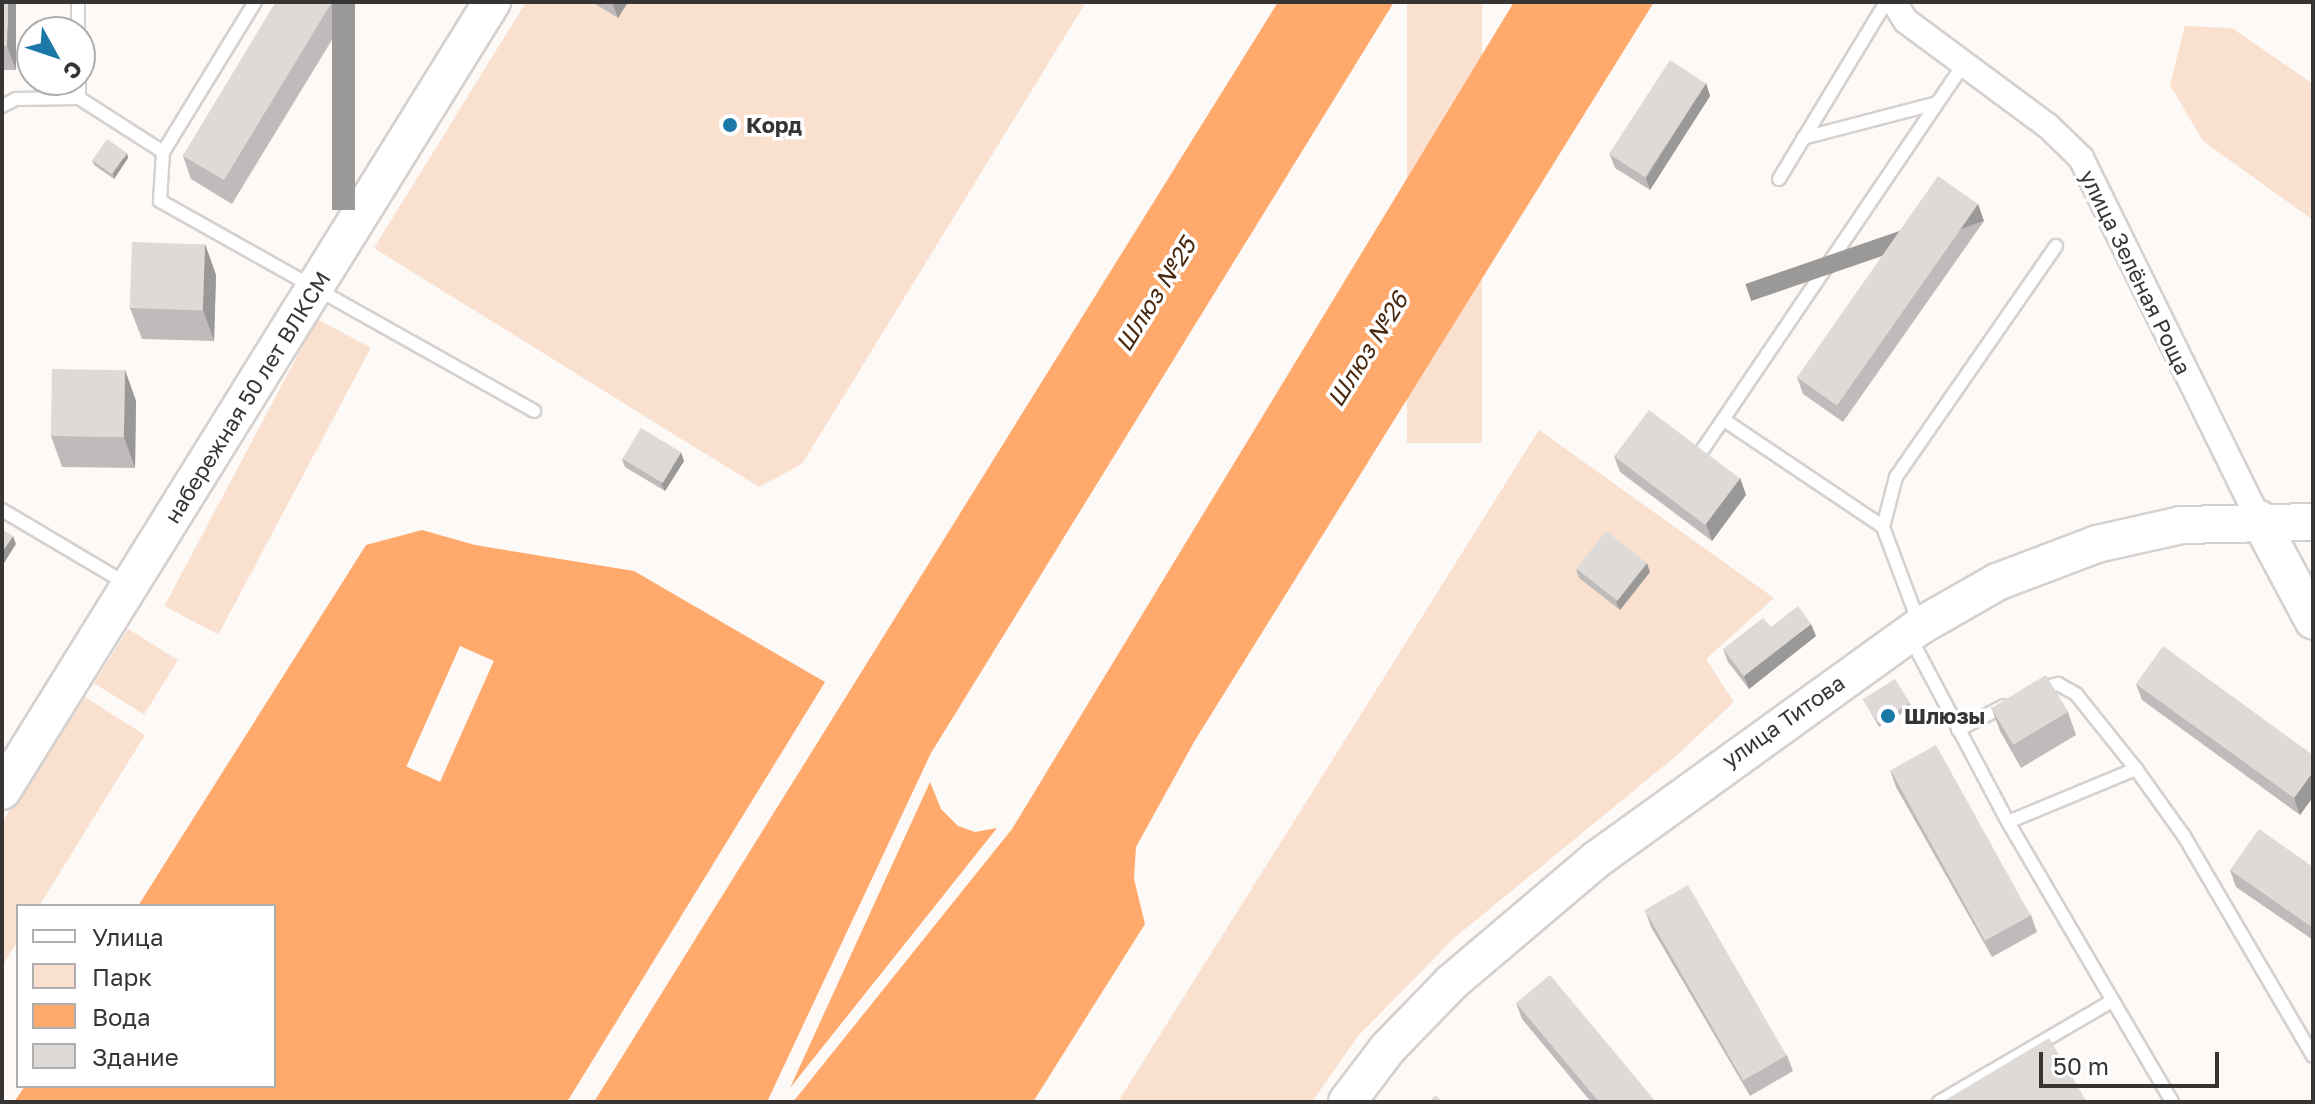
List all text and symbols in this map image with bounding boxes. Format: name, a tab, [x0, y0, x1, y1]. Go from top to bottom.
north arrow	[16, 16, 96, 96]
text: С	[58, 56, 89, 85]
place label: Корд	[746, 112, 802, 138]
marker: Корд	[721, 116, 739, 134]
street label: улица Зелёная Роща	[2075, 165, 2197, 379]
water label: Шлюз №25	[1109, 232, 1201, 356]
street label: набережная 50 лет ВЛКСМ	[158, 266, 336, 528]
water label: Шлюз №26	[1321, 287, 1413, 411]
street label: улица Титова	[1717, 669, 1849, 773]
place label: Шлюзы	[1904, 703, 1985, 729]
marker: Шлюзы	[1879, 707, 1897, 725]
legend	[16, 904, 276, 1088]
text: Улица	[92, 922, 164, 951]
text: Парк	[92, 962, 152, 991]
text: Вода	[92, 1002, 151, 1031]
scale bar	[2043, 1036, 2223, 1086]
text: Здание	[92, 1042, 179, 1071]
text: 50 m	[2053, 1051, 2109, 1080]

